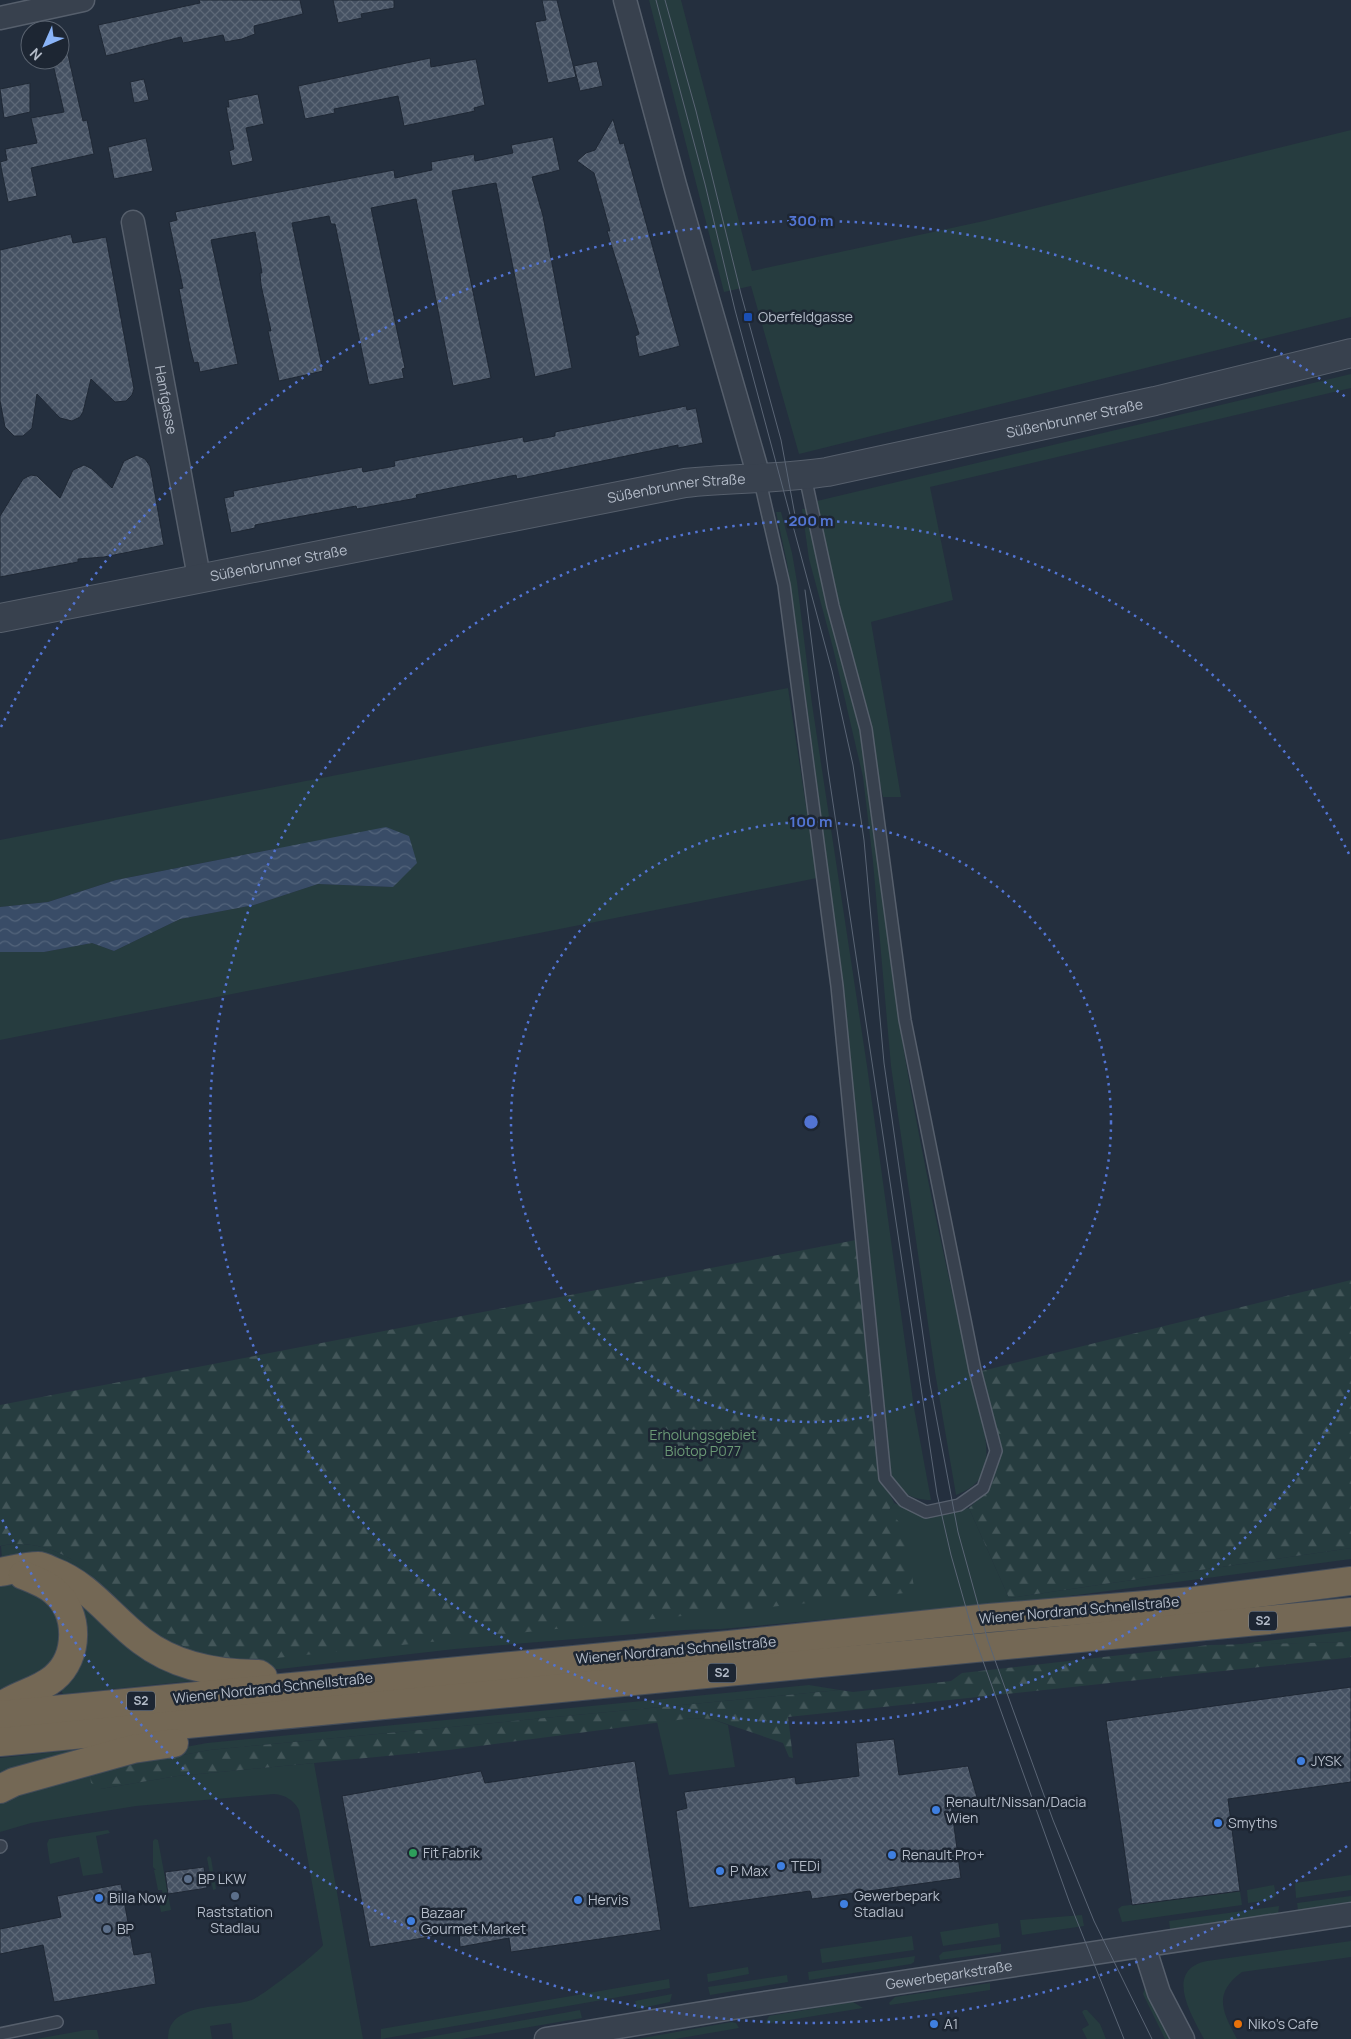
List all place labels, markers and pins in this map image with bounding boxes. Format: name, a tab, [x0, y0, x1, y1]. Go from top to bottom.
place label: Oberfeldgasse	[758, 307, 853, 326]
marker: Oberfeldgasse	[742, 311, 754, 323]
centre of rings	[802, 1113, 820, 1131]
place label: JYSK	[1311, 1751, 1342, 1770]
marker: JYSK	[1295, 1755, 1307, 1767]
place label: Renault/Nissan/Dacia Wien	[946, 1792, 1086, 1827]
marker: Renault/Nissan/Dacia Wien	[930, 1804, 942, 1816]
place label: Smyths	[1228, 1813, 1277, 1832]
marker: Smyths	[1212, 1817, 1224, 1829]
place label: Fit Fabrik	[423, 1843, 481, 1862]
place label: Renault Pro+	[902, 1845, 985, 1864]
marker: Fit Fabrik	[407, 1847, 419, 1859]
marker: Renault Pro+	[886, 1849, 898, 1861]
place label: TEDi	[791, 1856, 820, 1875]
marker: TEDi	[775, 1860, 787, 1872]
place label: P Max	[730, 1861, 769, 1880]
marker: P Max	[714, 1865, 726, 1877]
place label: BP LKW	[198, 1869, 246, 1888]
marker: BP LKW	[182, 1873, 194, 1885]
place label: Gewerbepark Stadlau	[854, 1886, 941, 1921]
place label: Billa Now	[109, 1888, 167, 1907]
marker: Raststation Stadlau	[229, 1890, 241, 1902]
place label: Hervis	[588, 1890, 629, 1909]
marker: Billa Now	[93, 1892, 105, 1904]
marker: Hervis	[572, 1894, 584, 1906]
marker: Gewerbepark Stadlau	[838, 1898, 850, 1910]
place label: Raststation Stadlau	[197, 1902, 273, 1937]
place label: Bazaar Gourmet Market	[421, 1903, 527, 1938]
marker: Bazaar Gourmet Market	[405, 1915, 417, 1927]
place label: BP	[117, 1919, 135, 1938]
marker: BP	[101, 1923, 113, 1935]
place label: A1	[944, 2014, 958, 2033]
place label: Niko's Cafe	[1248, 2014, 1318, 2033]
marker: A1	[928, 2018, 940, 2030]
marker: Niko's Cafe	[1232, 2018, 1244, 2030]

